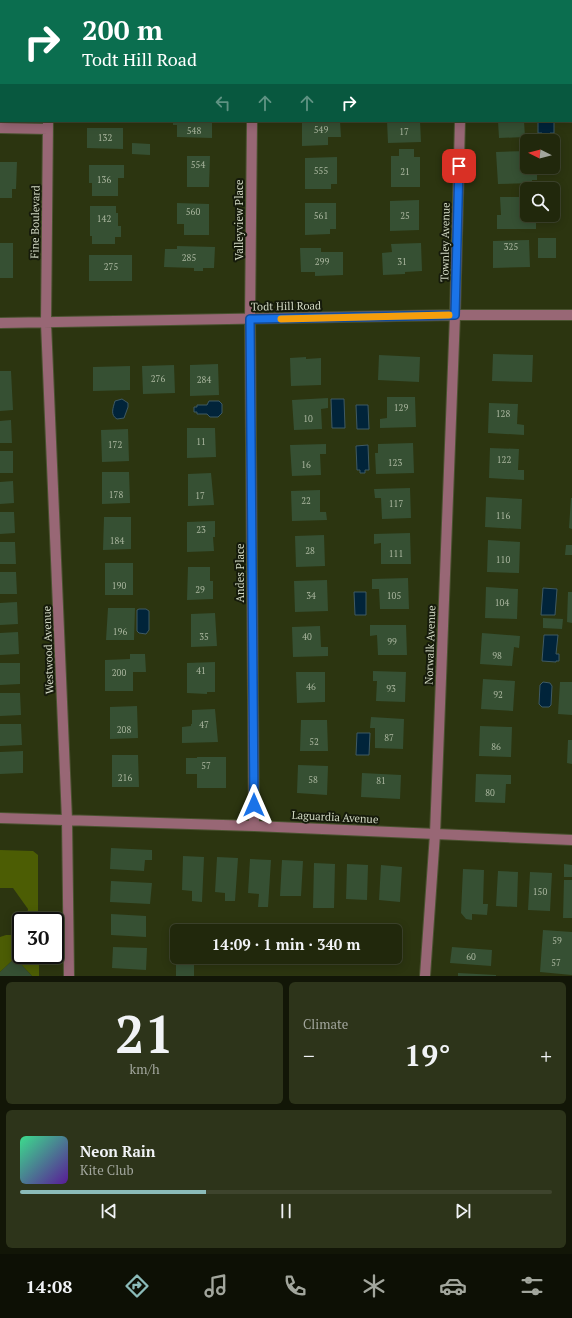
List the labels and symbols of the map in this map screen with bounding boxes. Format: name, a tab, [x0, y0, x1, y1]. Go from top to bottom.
house number: 549	[314, 124, 328, 136]
house number: 548	[187, 125, 201, 137]
house number: 17	[399, 126, 409, 138]
house number: 132	[98, 132, 112, 144]
north arrow	[520, 134, 560, 174]
pin	[442, 149, 476, 183]
house number: 554	[191, 159, 205, 171]
house number: 555	[314, 165, 328, 177]
house number: 21	[400, 166, 410, 178]
house number: 136	[97, 174, 111, 186]
street label: Valleyview Place	[232, 179, 246, 261]
street label: Fine Boulevard	[27, 185, 43, 259]
street label: Townley Avenue	[437, 202, 453, 282]
house number: 560	[186, 206, 200, 218]
house number: 561	[314, 210, 328, 222]
house number: 25	[400, 210, 410, 222]
house number: 142	[97, 213, 111, 225]
house number: 325	[504, 241, 518, 253]
house number: 285	[182, 252, 196, 264]
house number: 299	[315, 256, 329, 268]
house number: 31	[397, 256, 407, 268]
house number: 275	[104, 261, 118, 273]
street label: Todt Hill Road	[251, 298, 321, 314]
house number: 276	[151, 373, 165, 385]
house number: 284	[197, 374, 211, 386]
house number: 129	[394, 402, 408, 414]
house number: 128	[496, 408, 510, 420]
house number: 10	[303, 413, 313, 425]
house number: 11	[196, 436, 206, 448]
house number: 172	[108, 439, 122, 451]
house number: 122	[497, 454, 511, 466]
house number: 123	[388, 457, 402, 469]
house number: 16	[301, 459, 311, 471]
house number: 178	[109, 489, 123, 501]
house number: 17	[195, 490, 205, 502]
house number: 22	[301, 495, 311, 507]
house number: 117	[389, 498, 403, 510]
house number: 116	[496, 510, 510, 522]
house number: 23	[196, 524, 206, 536]
house number: 184	[110, 535, 124, 547]
street label: Andes Place	[233, 543, 247, 603]
house number: 28	[305, 545, 315, 557]
house number: 111	[389, 548, 403, 560]
house number: 110	[496, 554, 510, 566]
house number: 190	[112, 580, 126, 592]
house number: 29	[195, 584, 205, 596]
house number: 34	[306, 590, 316, 602]
house number: 105	[387, 590, 401, 602]
house number: 104	[495, 597, 509, 609]
street label: Westwood Avenue	[39, 605, 57, 694]
street label: Norwalk Avenue	[422, 605, 438, 685]
house number: 196	[113, 626, 127, 638]
house number: 35	[199, 631, 209, 643]
house number: 40	[302, 631, 312, 643]
house number: 99	[387, 636, 397, 648]
house number: 98	[492, 650, 502, 662]
house number: 41	[196, 665, 206, 677]
house number: 200	[112, 667, 126, 679]
house number: 46	[306, 681, 316, 693]
house number: 93	[386, 683, 396, 695]
house number: 92	[493, 689, 503, 701]
house number: 47	[199, 719, 209, 731]
house number: 208	[117, 724, 131, 736]
house number: 87	[384, 732, 394, 744]
house number: 52	[309, 736, 319, 748]
house number: 86	[491, 741, 501, 753]
house number: 57	[201, 760, 211, 772]
house number: 216	[118, 772, 132, 784]
house number: 58	[308, 774, 318, 786]
house number: 81	[376, 775, 386, 787]
position arrow	[233, 784, 275, 826]
house number: 80	[485, 787, 495, 799]
street label: Laguardia Avenue	[291, 808, 379, 826]
house number: 150	[533, 886, 547, 898]
speed limit sign: 30	[12, 912, 64, 964]
house number: 59	[552, 935, 562, 947]
house number: 60	[466, 951, 476, 963]
house number: 57	[551, 957, 561, 969]

